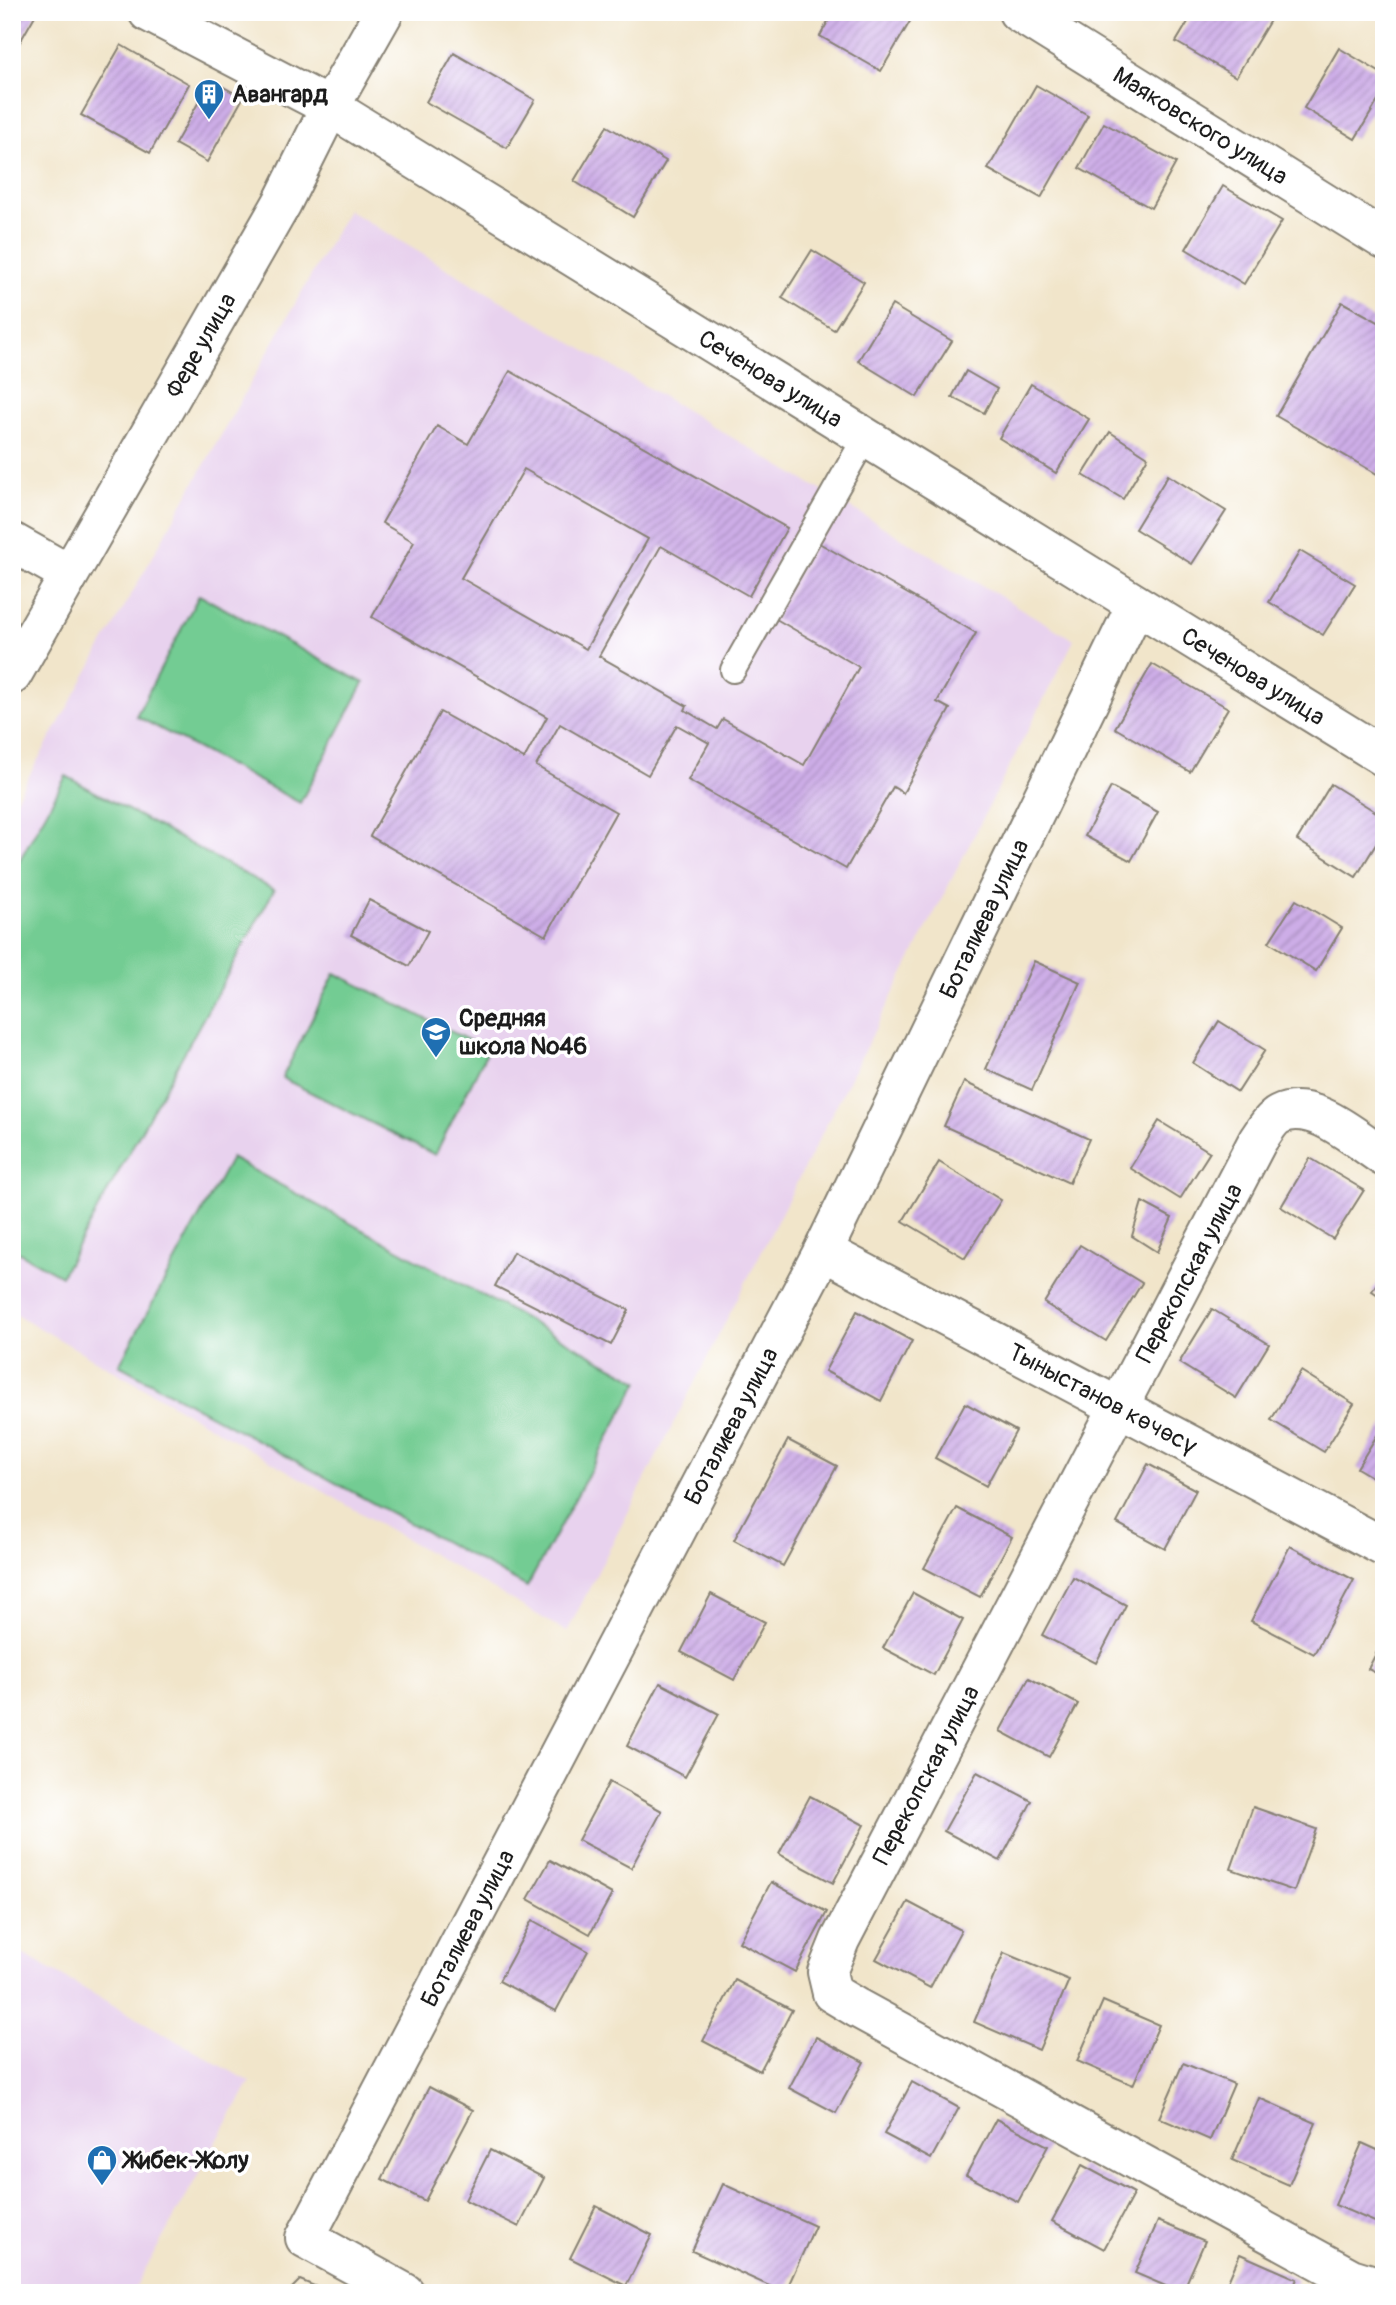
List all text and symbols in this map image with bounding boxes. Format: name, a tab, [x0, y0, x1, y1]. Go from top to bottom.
street label: Маяковского улица	[1108, 61, 1293, 191]
building icon: Авангард	[192, 77, 226, 121]
place label: Авангард	[232, 80, 328, 109]
street label: Фере улица	[160, 288, 243, 403]
street label: Сеченова улица	[693, 324, 848, 434]
street label: Сеченова улица	[1176, 622, 1330, 732]
street label: Боталиева улица	[934, 835, 1035, 1003]
place label: Средняя школа №46	[459, 1004, 587, 1061]
school or university icon: Средняя школа №46	[419, 1015, 453, 1059]
street label: Перекопская улица	[1130, 1179, 1249, 1368]
street label: Тыныстанов көчөсү	[1003, 1337, 1203, 1461]
street label: Боталиева улица	[678, 1343, 785, 1510]
street label: Перекопская улица	[867, 1681, 986, 1870]
street label: Боталиева улица	[415, 1845, 521, 2012]
shop icon: Жибек-Жолу	[85, 2143, 119, 2187]
place label: Жибек-Жолу	[121, 2146, 249, 2175]

